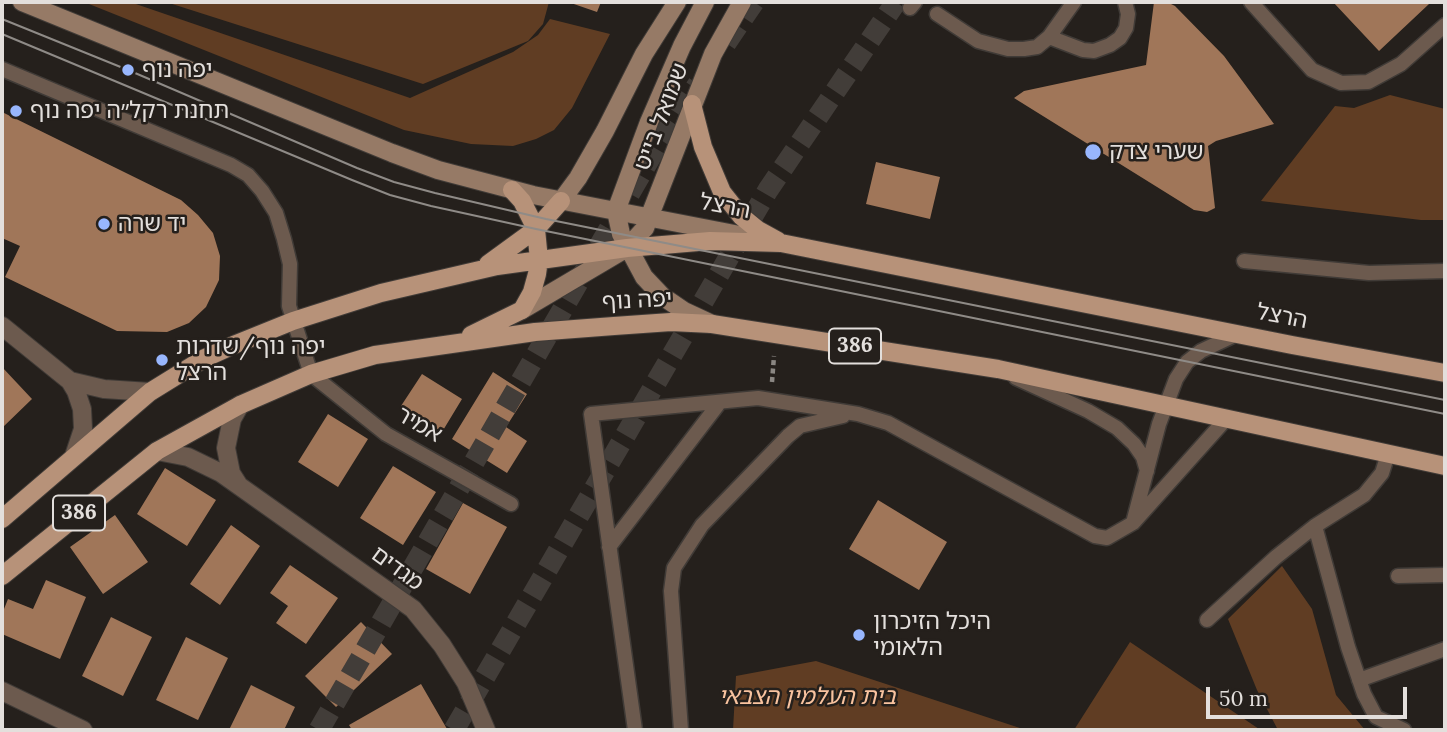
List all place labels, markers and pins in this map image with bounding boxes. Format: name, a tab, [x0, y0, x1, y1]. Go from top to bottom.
place label: יפה נוף	[142, 56, 212, 84]
marker: יפה נוף	[120, 62, 136, 78]
place label: תחנת רקל״ה יפה נוף	[30, 97, 229, 125]
marker: תחנת רקל״ה יפה נוף	[8, 103, 24, 119]
place label: שערי צדק	[1109, 138, 1204, 166]
marker: שערי צדק	[1083, 142, 1103, 162]
place label: יד שרה	[118, 210, 186, 238]
marker: יד שרה	[96, 216, 112, 232]
place label: יפה נוף/שדרות הרצל	[176, 333, 325, 387]
marker: יפה נוף/שדרות הרצל	[154, 352, 170, 368]
place label: היכל הזיכרון הלאומי	[873, 608, 991, 662]
marker: היכל הזיכרון הלאומי	[851, 627, 867, 643]

